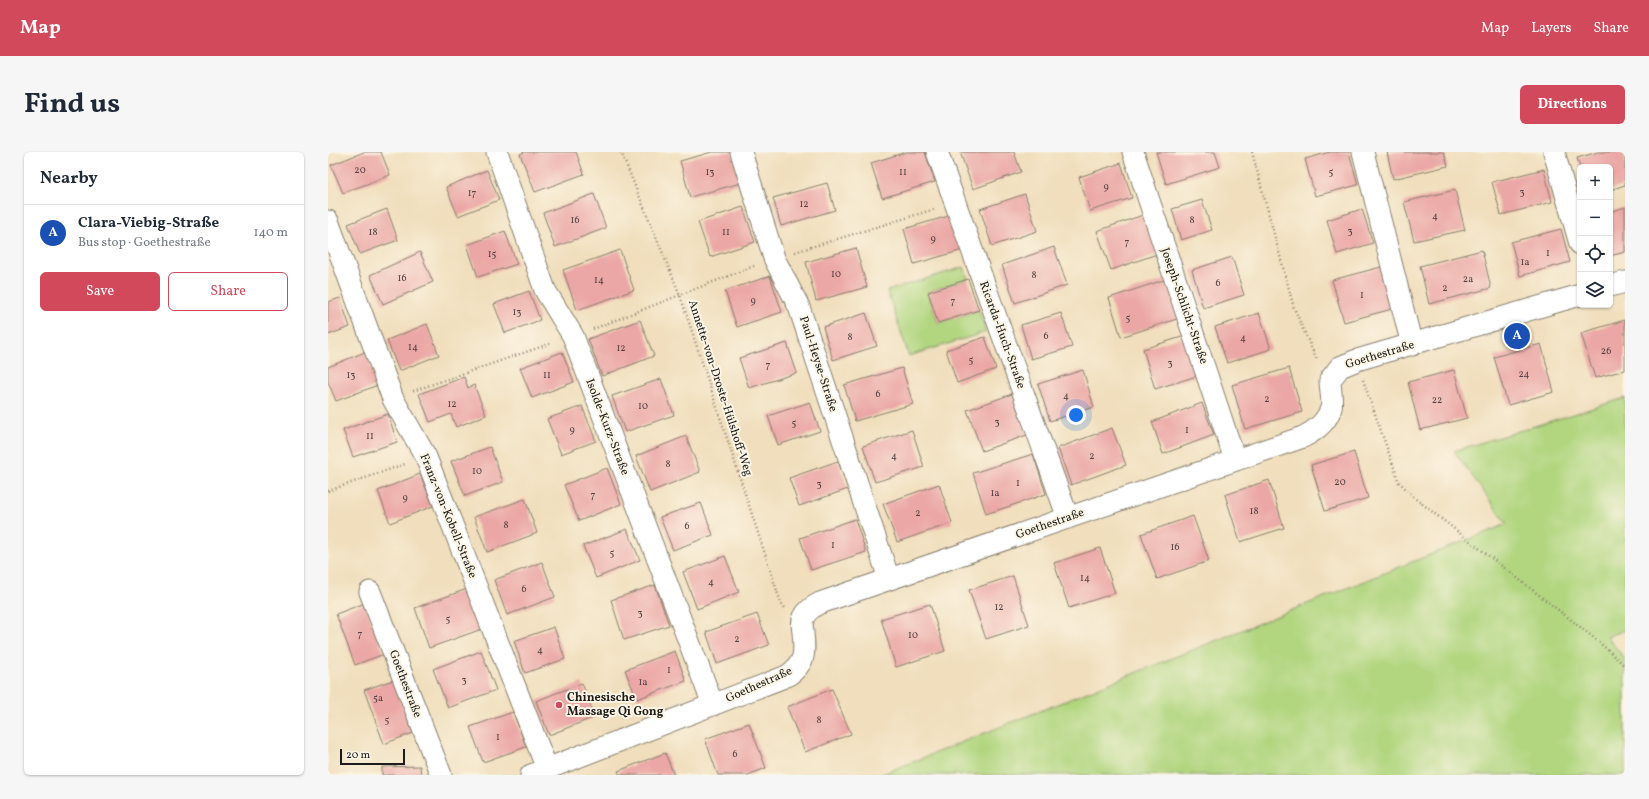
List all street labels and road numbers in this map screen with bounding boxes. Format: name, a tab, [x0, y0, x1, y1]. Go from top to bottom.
street label: Joseph-Schlicht-Straße	[1157, 246, 1212, 367]
street label: Ricarda-Huch-Straße	[975, 279, 1029, 391]
street label: Annette-von-Droste-Hülshoff-Weg	[684, 298, 756, 478]
street label: Paul-Heyse-Straße	[795, 314, 841, 414]
street label: Goethestraße	[1344, 337, 1417, 373]
street label: Isolde-Kurz-Straße	[581, 376, 633, 478]
street label: Franz-von-Kobell-Straße	[416, 451, 480, 581]
street label: Goethestraße	[1014, 505, 1087, 543]
street label: Goethestraße	[385, 648, 425, 720]
street label: Goethestraße	[723, 663, 795, 707]

